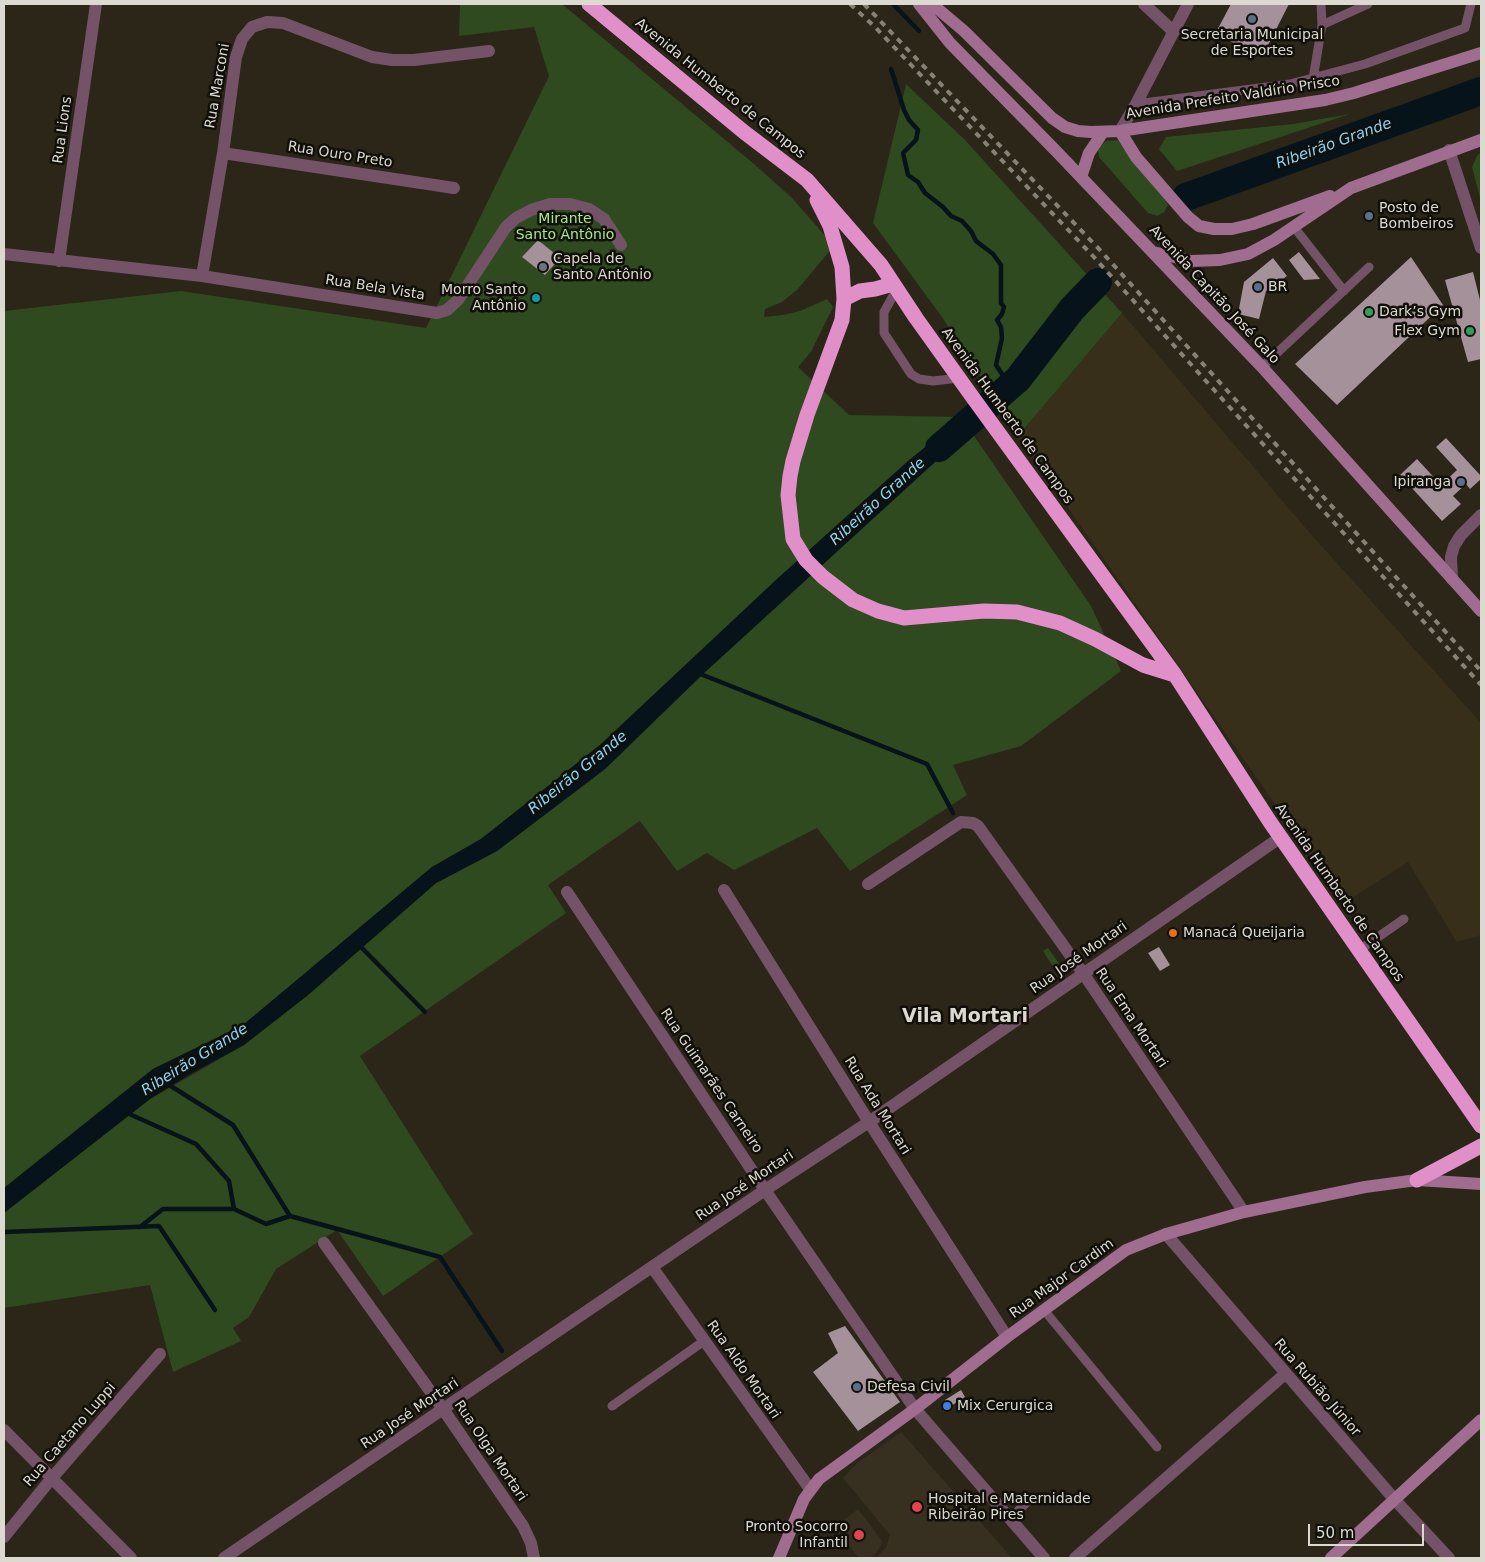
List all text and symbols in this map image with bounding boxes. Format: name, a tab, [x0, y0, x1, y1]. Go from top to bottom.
marker: Secretaria Municipal de Esportes	[1246, 13, 1258, 25]
street label: Avenida Humberto de Campos	[632, 15, 808, 163]
place label: Secretaria Municipal de Esportes	[1181, 27, 1323, 59]
street label: Rua Marconi	[202, 42, 234, 130]
street label: Avenida Prefeito Valdírio Prisco	[1125, 73, 1341, 123]
street label: Rua Lions	[50, 95, 76, 165]
water label: Ribeirão Grande	[1274, 115, 1394, 173]
street label: Rua Ouro Preto	[287, 138, 393, 172]
place label: Posto de Bombeiros	[1379, 200, 1454, 232]
marker: Posto de Bombeiros	[1363, 210, 1375, 222]
park label: Mirante Santo Antônio	[516, 211, 614, 243]
street label: Avenida Capitão José Galo	[1145, 222, 1283, 368]
place label: Capela de Santo Antônio	[553, 251, 652, 284]
marker: Capela de Santo Antônio	[537, 261, 549, 273]
street label: Rua Bela Vista	[324, 272, 426, 304]
place label: BR	[1268, 279, 1287, 295]
marker: BR	[1252, 281, 1264, 293]
place label: Morro Santo Antônio	[441, 282, 526, 314]
marker: Morro Santo Antônio	[530, 292, 542, 304]
place label: Dark’s Gym	[1379, 304, 1461, 320]
marker: Dark’s Gym	[1363, 306, 1375, 318]
place label: Flex Gym	[1394, 323, 1460, 339]
street label: Avenida Humberto de Campos	[937, 325, 1077, 507]
marker: Flex Gym	[1464, 325, 1476, 337]
water label: Ribeirão Grande	[827, 454, 929, 550]
place label: Ipiranga	[1393, 474, 1451, 490]
marker: Ipiranga	[1455, 476, 1467, 488]
water label: Ribeirão Grande	[525, 728, 631, 818]
street label: Avenida Humberto de Campos	[1271, 801, 1407, 985]
street label: Rua José Mortari	[1027, 918, 1131, 998]
place label: Manacá Queijaria	[1183, 925, 1305, 941]
marker: Manacá Queijaria	[1167, 927, 1179, 939]
street label: Rua Ema Mortari	[1091, 965, 1171, 1071]
street label: Rua Guimarães Carneiro	[656, 1006, 766, 1156]
district label: Vila Mortari	[902, 1006, 1028, 1028]
water label: Ribeirão Grande	[138, 1020, 252, 1100]
street label: Rua Ada Mortari	[840, 1054, 914, 1158]
street label: Rua José Mortari	[693, 1147, 797, 1225]
street label: Rua Major Cardim	[1007, 1236, 1117, 1322]
street label: Rua Aldo Mortari	[703, 1317, 783, 1423]
street label: Rua Rubião Júnior	[1270, 1336, 1364, 1440]
street label: Rua José Mortari	[358, 1375, 462, 1453]
place label: Defesa Civil	[867, 1379, 950, 1395]
street label: Rua Caetano Luppi	[20, 1380, 120, 1490]
marker: Defesa Civil	[851, 1381, 863, 1393]
street label: Rua Olga Mortari	[450, 1397, 530, 1505]
place label: Mix Cerurgica	[957, 1398, 1053, 1414]
marker: Mix Cerurgica	[941, 1400, 953, 1412]
place label: Hospital e Maternidade Ribeirão Pires	[928, 1491, 1091, 1524]
marker: Hospital e Maternidade Ribeirão Pires	[910, 1500, 924, 1514]
scale bar	[1310, 1514, 1426, 1546]
place label: Pronto Socorro Infantil	[745, 1519, 848, 1551]
text: 50 m	[1316, 1524, 1354, 1542]
marker: Pronto Socorro Infantil	[852, 1528, 866, 1542]

